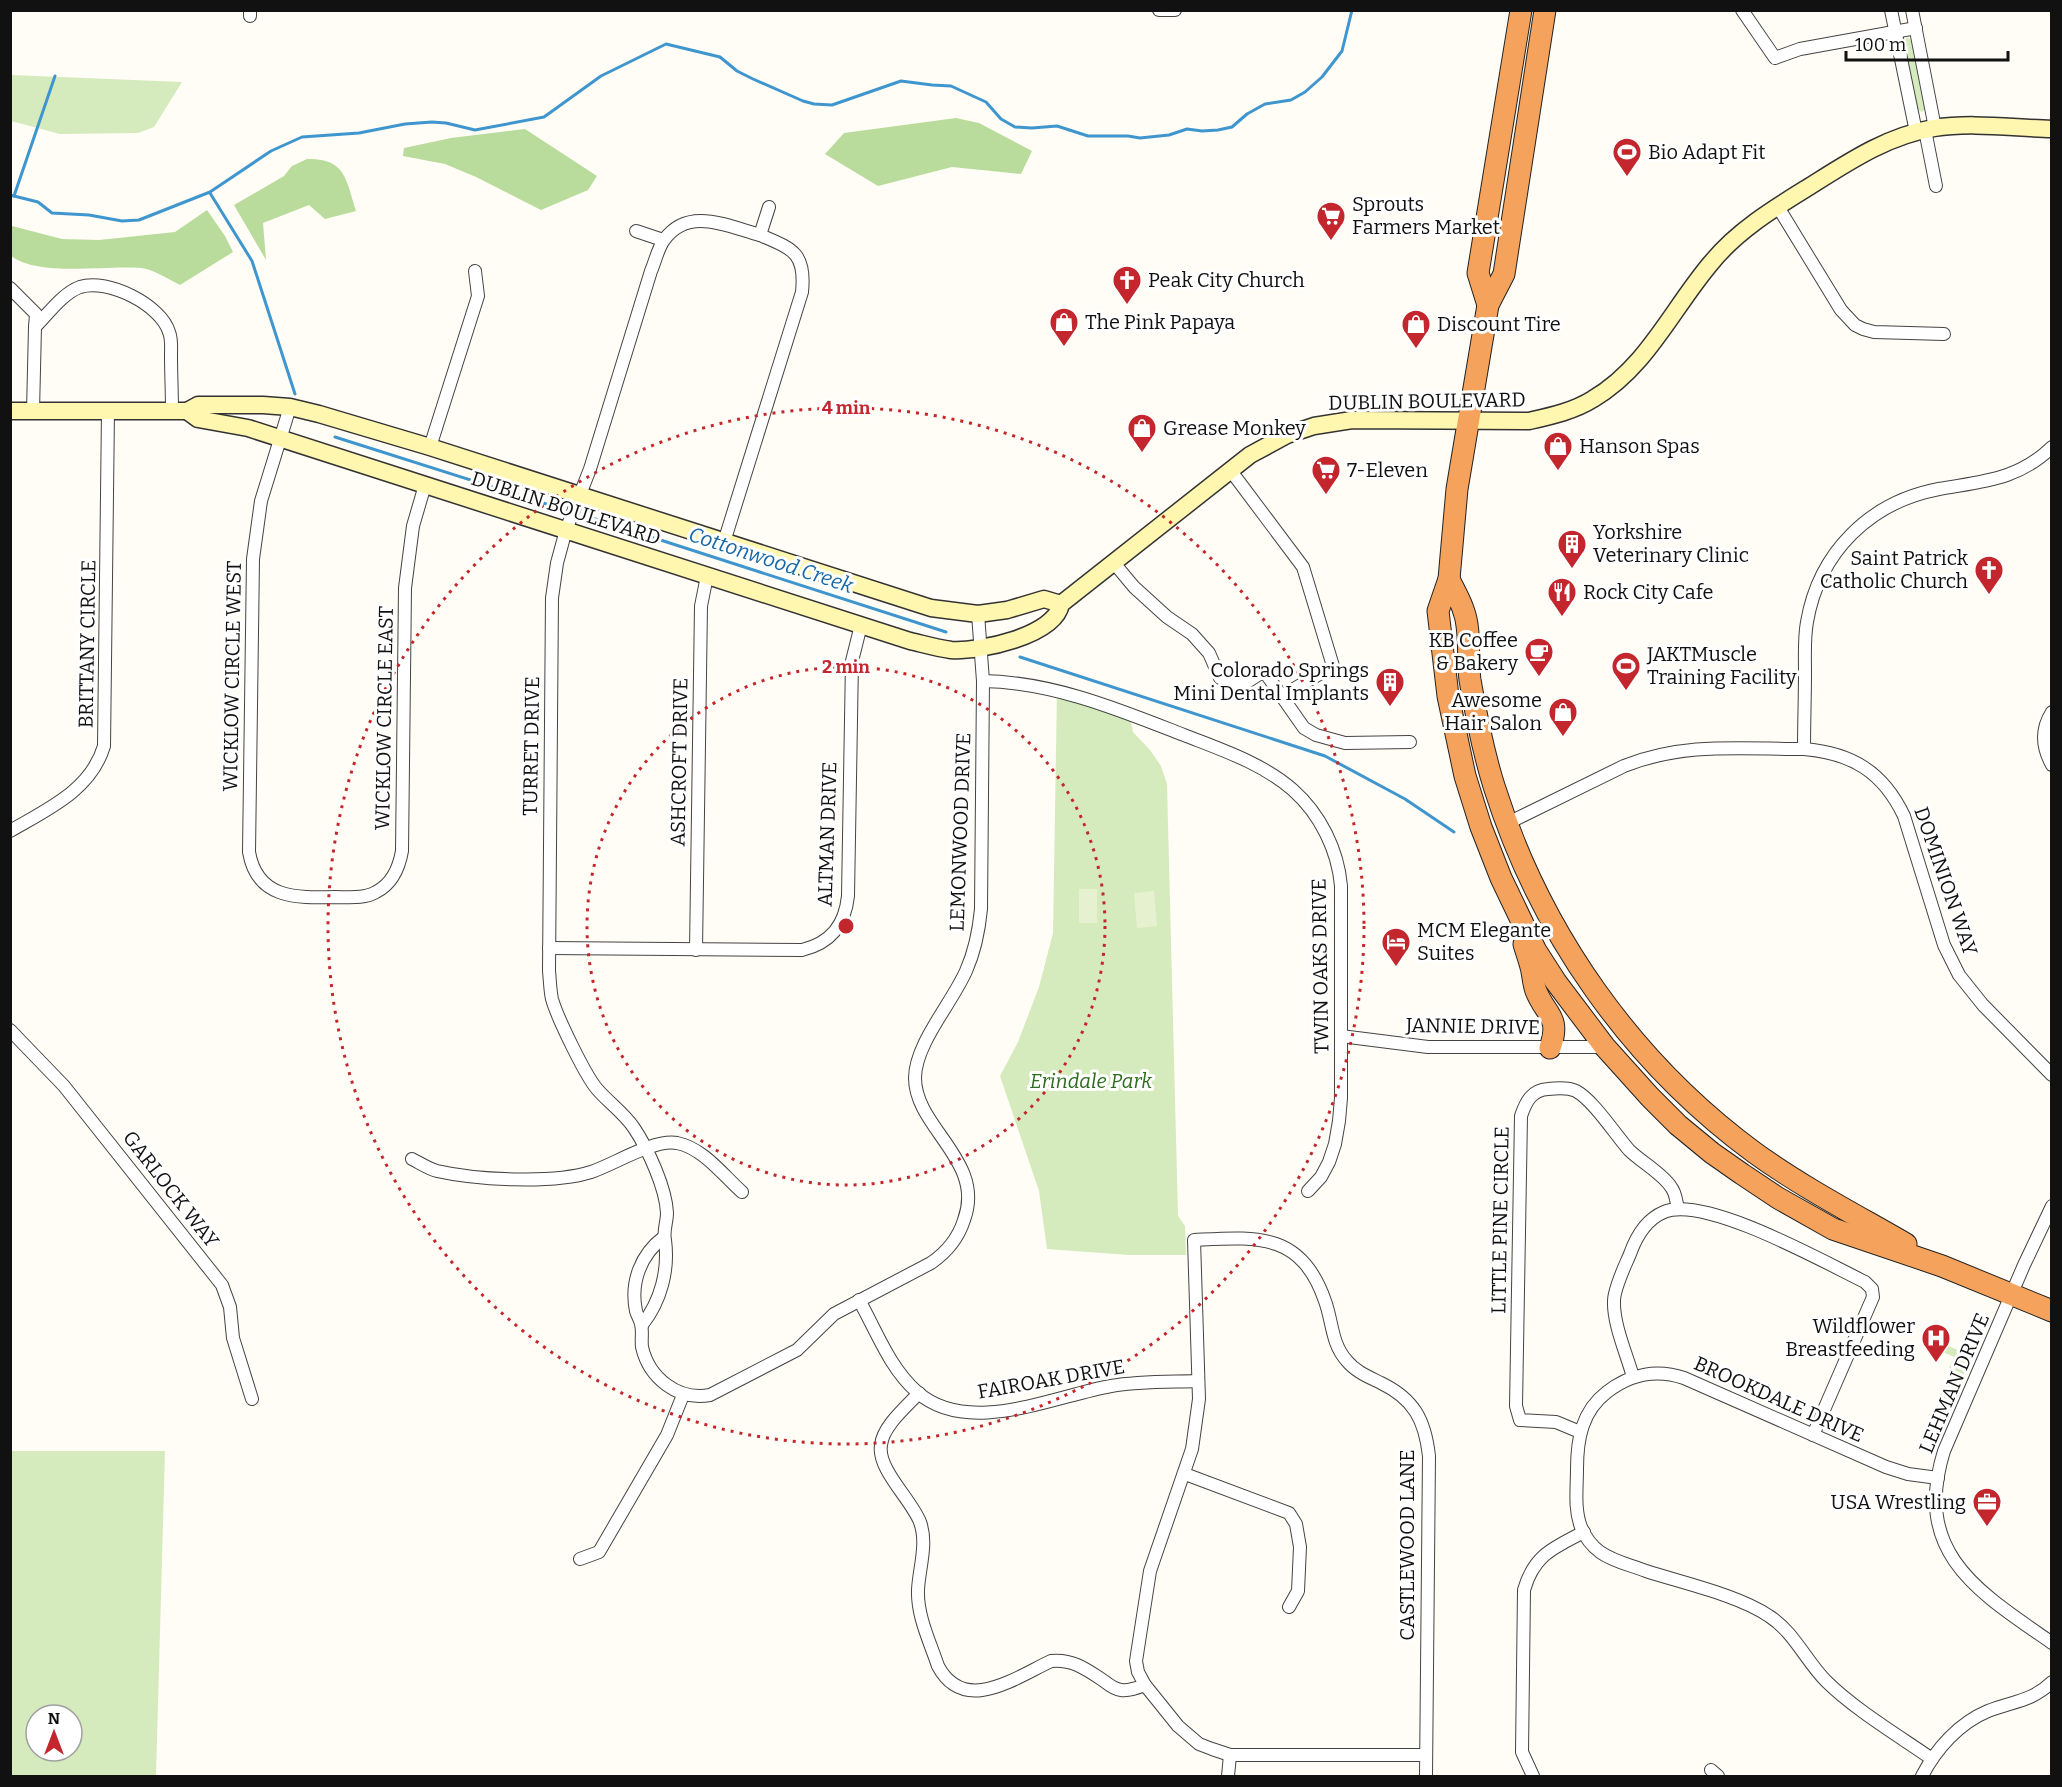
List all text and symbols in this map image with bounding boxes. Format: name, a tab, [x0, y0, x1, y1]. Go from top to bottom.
scale bar	[1846, 24, 2008, 62]
text: 100 m	[1855, 34, 1906, 56]
sports icon: Bio Adapt Fit	[1611, 136, 1643, 178]
place label: Bio Adapt Fit	[1648, 140, 1766, 164]
place label: Sprouts Farmers Market	[1352, 192, 1500, 239]
supermarket icon: Sprouts Farmers Market	[1315, 200, 1347, 242]
church icon: Peak City Church	[1111, 264, 1143, 306]
place label: Peak City Church	[1148, 268, 1305, 292]
shop icon: The Pink Papaya	[1048, 306, 1080, 348]
shop icon: Discount Tire	[1400, 308, 1432, 350]
place label: The Pink Papaya	[1085, 310, 1235, 334]
place label: Discount Tire	[1437, 312, 1561, 336]
street label: DUBLIN BOULEVARD	[1328, 387, 1526, 415]
text: 4 min	[822, 397, 871, 419]
shop icon: Grease Monkey	[1126, 412, 1158, 454]
place label: Grease Monkey	[1163, 416, 1306, 440]
shop icon: Hanson Spas	[1542, 430, 1574, 472]
place label: Hanson Spas	[1579, 434, 1700, 458]
supermarket icon: 7-Eleven	[1310, 454, 1342, 496]
place label: 7-Eleven	[1347, 458, 1428, 482]
street label: DUBLIN BOULEVARD	[468, 466, 664, 550]
place label: Yorkshire Veterinary Clinic	[1593, 520, 1749, 567]
water label: Cottonwood Creek	[685, 521, 857, 599]
building icon: Yorkshire Veterinary Clinic	[1556, 528, 1588, 570]
place label: Saint Patrick Catholic Church	[1820, 546, 1969, 593]
church icon: Saint Patrick Catholic Church	[1973, 554, 2005, 596]
street label: BRITTANY CIRCLE	[74, 560, 100, 728]
street label: WICKLOW CIRCLE WEST	[218, 560, 246, 792]
restaurant icon: Rock City Cafe	[1546, 576, 1578, 618]
place label: Rock City Cafe	[1583, 580, 1714, 604]
street label: WICKLOW CIRCLE EAST	[370, 605, 398, 830]
place label: KB Coffee & Bakery	[1428, 628, 1518, 675]
cafe icon: KB Coffee & Bakery	[1523, 636, 1555, 678]
place label: JAKTMuscle Training Facility	[1646, 642, 1797, 689]
sports icon: JAKTMuscle Training Facility	[1610, 650, 1642, 692]
text: 2 min	[822, 656, 870, 678]
place label: Colorado Springs Mini Dental Implants	[1173, 658, 1369, 705]
building icon: Colorado Springs Mini Dental Implants	[1374, 666, 1406, 708]
street label: TURRET DRIVE	[518, 676, 544, 816]
street label: ASHCROFT DRIVE	[666, 677, 692, 847]
place label: Awesome Hair Salon	[1444, 688, 1542, 735]
shop icon: Awesome Hair Salon	[1547, 696, 1579, 738]
street label: LEMONWOOD DRIVE	[945, 732, 975, 932]
street label: ALTMAN DRIVE	[812, 761, 842, 907]
street label: DOMINION WAY	[1909, 803, 1983, 959]
street label: TWIN OAKS DRIVE	[1306, 878, 1334, 1054]
centre of rings	[836, 916, 856, 936]
place label: MCM Elegante Suites	[1417, 918, 1551, 965]
hotel icon: MCM Elegante Suites	[1380, 926, 1412, 968]
street label: JANNIE DRIVE	[1405, 1013, 1540, 1039]
park label: Erindale Park	[1030, 1069, 1152, 1093]
street label: GARLOCK WAY	[118, 1126, 224, 1252]
street label: LITTLE PINE CIRCLE	[1486, 1126, 1514, 1314]
street label: LEHMAN DRIVE	[1914, 1309, 1994, 1457]
place label: Wildflower Breastfeeding	[1785, 1314, 1915, 1361]
hospital icon: Wildflower Breastfeeding	[1920, 1322, 1952, 1364]
street label: BROOKDALE DRIVE	[1690, 1351, 1868, 1447]
street label: FAIROAK DRIVE	[975, 1354, 1127, 1404]
street label: CASTLEWOOD LANE	[1395, 1449, 1419, 1641]
office icon: USA Wrestling	[1971, 1486, 2003, 1528]
place label: USA Wrestling	[1831, 1490, 1966, 1514]
north arrow	[24, 1703, 84, 1763]
text: N	[48, 1709, 60, 1728]

